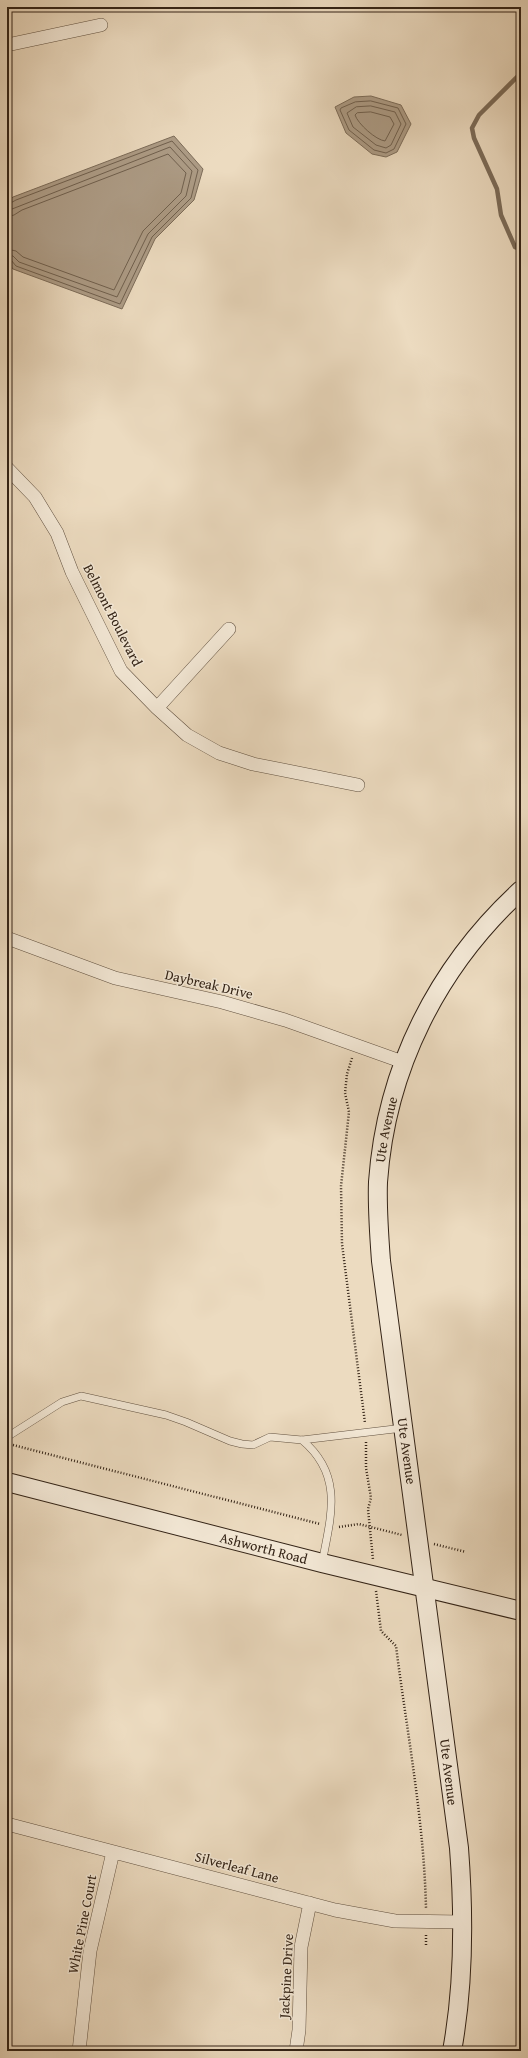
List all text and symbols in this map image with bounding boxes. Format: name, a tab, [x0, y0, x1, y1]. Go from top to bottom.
street label: Belmont Boulevard	[79, 560, 148, 670]
street label: Daybreak Drive	[163, 964, 255, 1004]
street label: Ute Avenue	[370, 1094, 402, 1164]
street label: Ute Avenue	[392, 1417, 422, 1486]
street label: Ashworth Road	[218, 1527, 310, 1569]
street label: Ute Avenue	[435, 1738, 463, 1807]
street label: Silverleaf Lane	[193, 1846, 282, 1888]
street label: White Pine Court	[63, 1873, 101, 1975]
street label: Jackpine Drive	[274, 1933, 298, 2021]

